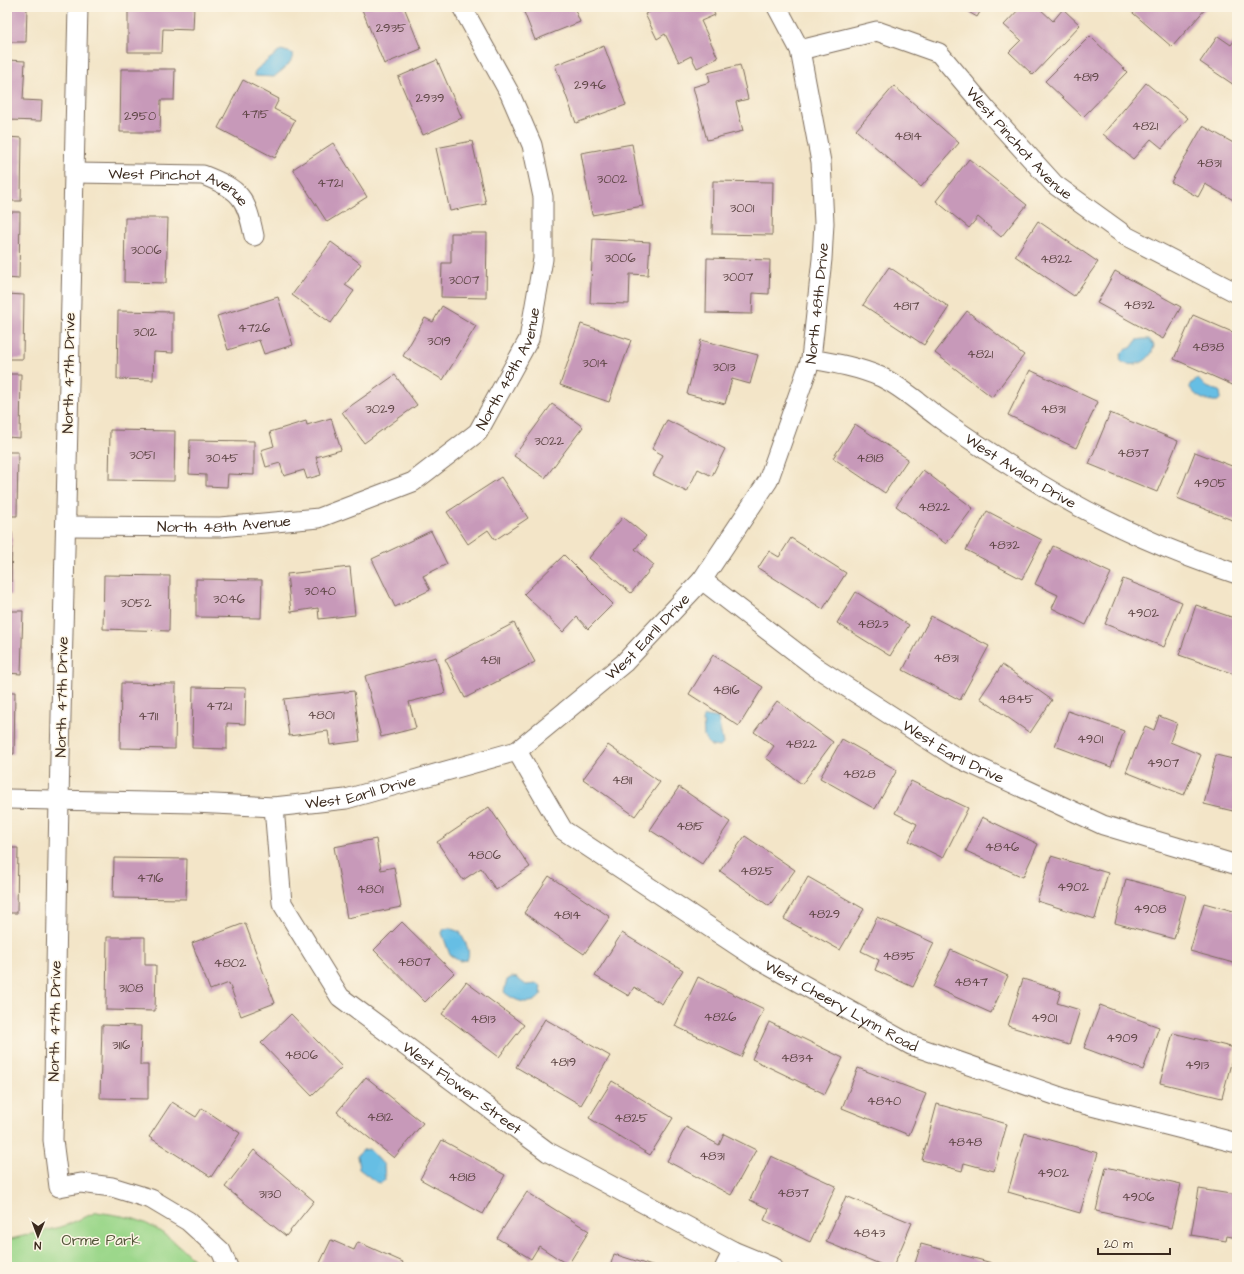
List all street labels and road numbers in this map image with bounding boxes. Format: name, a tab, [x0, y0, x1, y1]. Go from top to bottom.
street label: West Pinchot Avenue	[961, 82, 1077, 204]
street label: West Pinchot Avenue	[108, 163, 254, 210]
street label: North 48th Drive	[800, 242, 833, 365]
street label: North 48th Avenue	[471, 306, 545, 434]
street label: North 47th Drive	[57, 312, 81, 434]
street label: West Avalon Drive	[961, 428, 1080, 513]
street label: North 48th Avenue	[157, 510, 292, 538]
street label: West Earll Drive	[601, 589, 695, 685]
street label: North 47th Drive	[50, 636, 74, 758]
street label: West Earll Drive	[898, 715, 1008, 788]
street label: West Earll Drive	[304, 769, 418, 814]
street label: West Cheery Lynn Road	[761, 955, 921, 1057]
street label: North 47th Drive	[43, 960, 67, 1082]
street label: West Flower Street	[398, 1037, 526, 1139]

